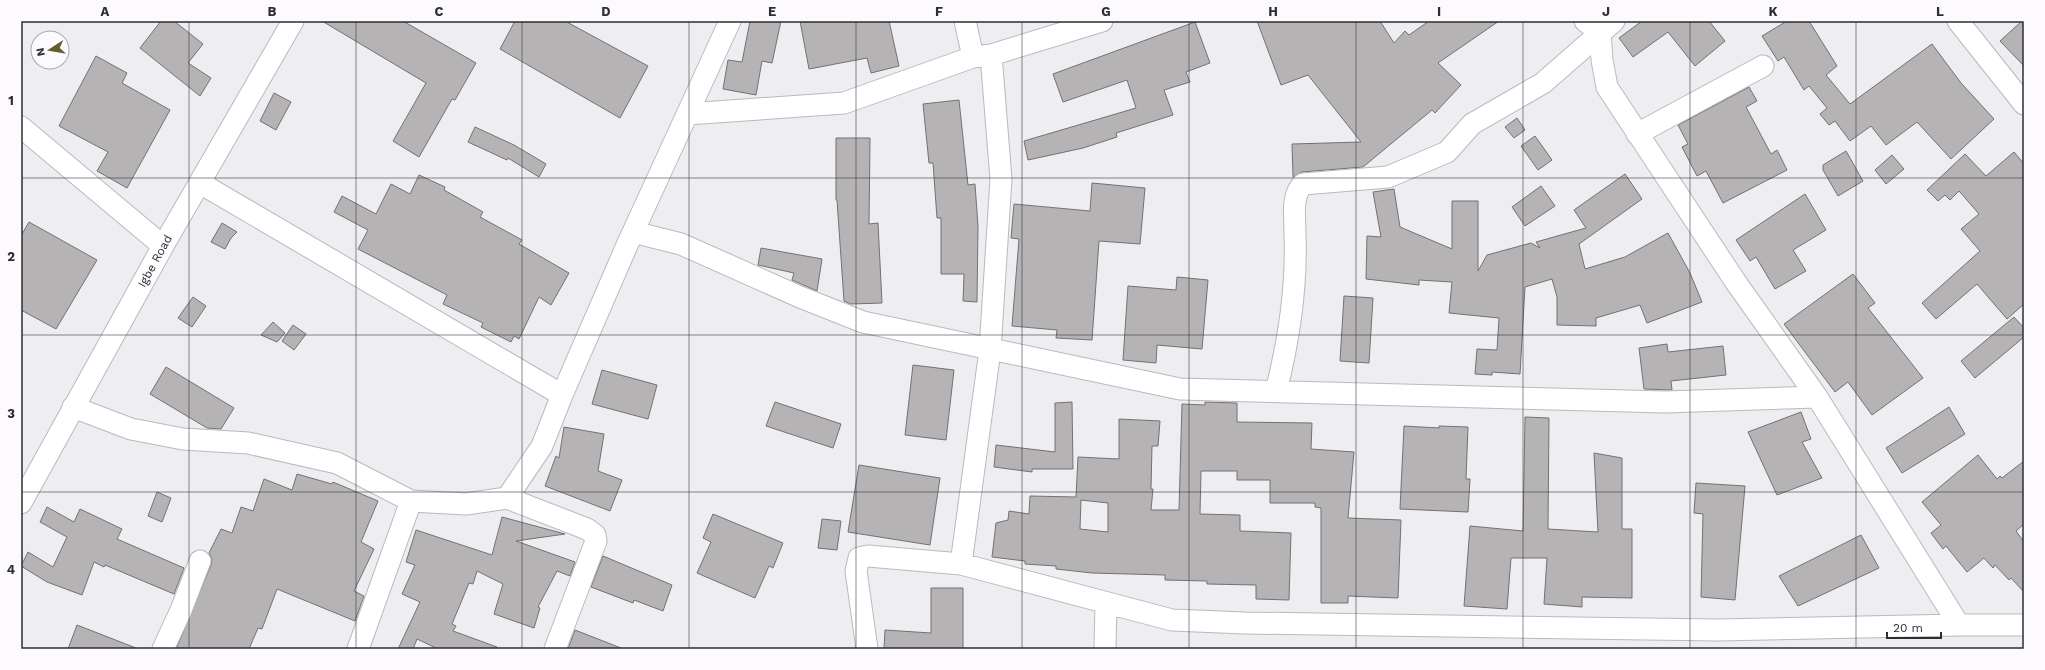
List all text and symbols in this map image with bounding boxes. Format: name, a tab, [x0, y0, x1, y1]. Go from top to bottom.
text: A	[101, 4, 110, 19]
text: B	[268, 4, 277, 19]
text: C	[435, 4, 444, 19]
text: D	[601, 4, 611, 19]
text: E	[768, 4, 776, 19]
text: F	[935, 4, 943, 19]
text: G	[1101, 4, 1111, 19]
text: H	[1268, 4, 1278, 19]
text: I	[1437, 4, 1441, 19]
text: J	[1602, 4, 1610, 19]
text: K	[1768, 4, 1778, 19]
text: L	[1936, 4, 1944, 19]
north arrow	[30, 30, 70, 70]
text: N	[34, 47, 48, 57]
text: 1	[8, 93, 14, 108]
street label: Igbe Road	[135, 232, 175, 290]
text: 2	[7, 249, 15, 264]
text: 3	[7, 406, 15, 421]
text: 4	[7, 562, 16, 577]
scale bar	[1887, 614, 1941, 640]
text: 20 m	[1893, 621, 1923, 635]

